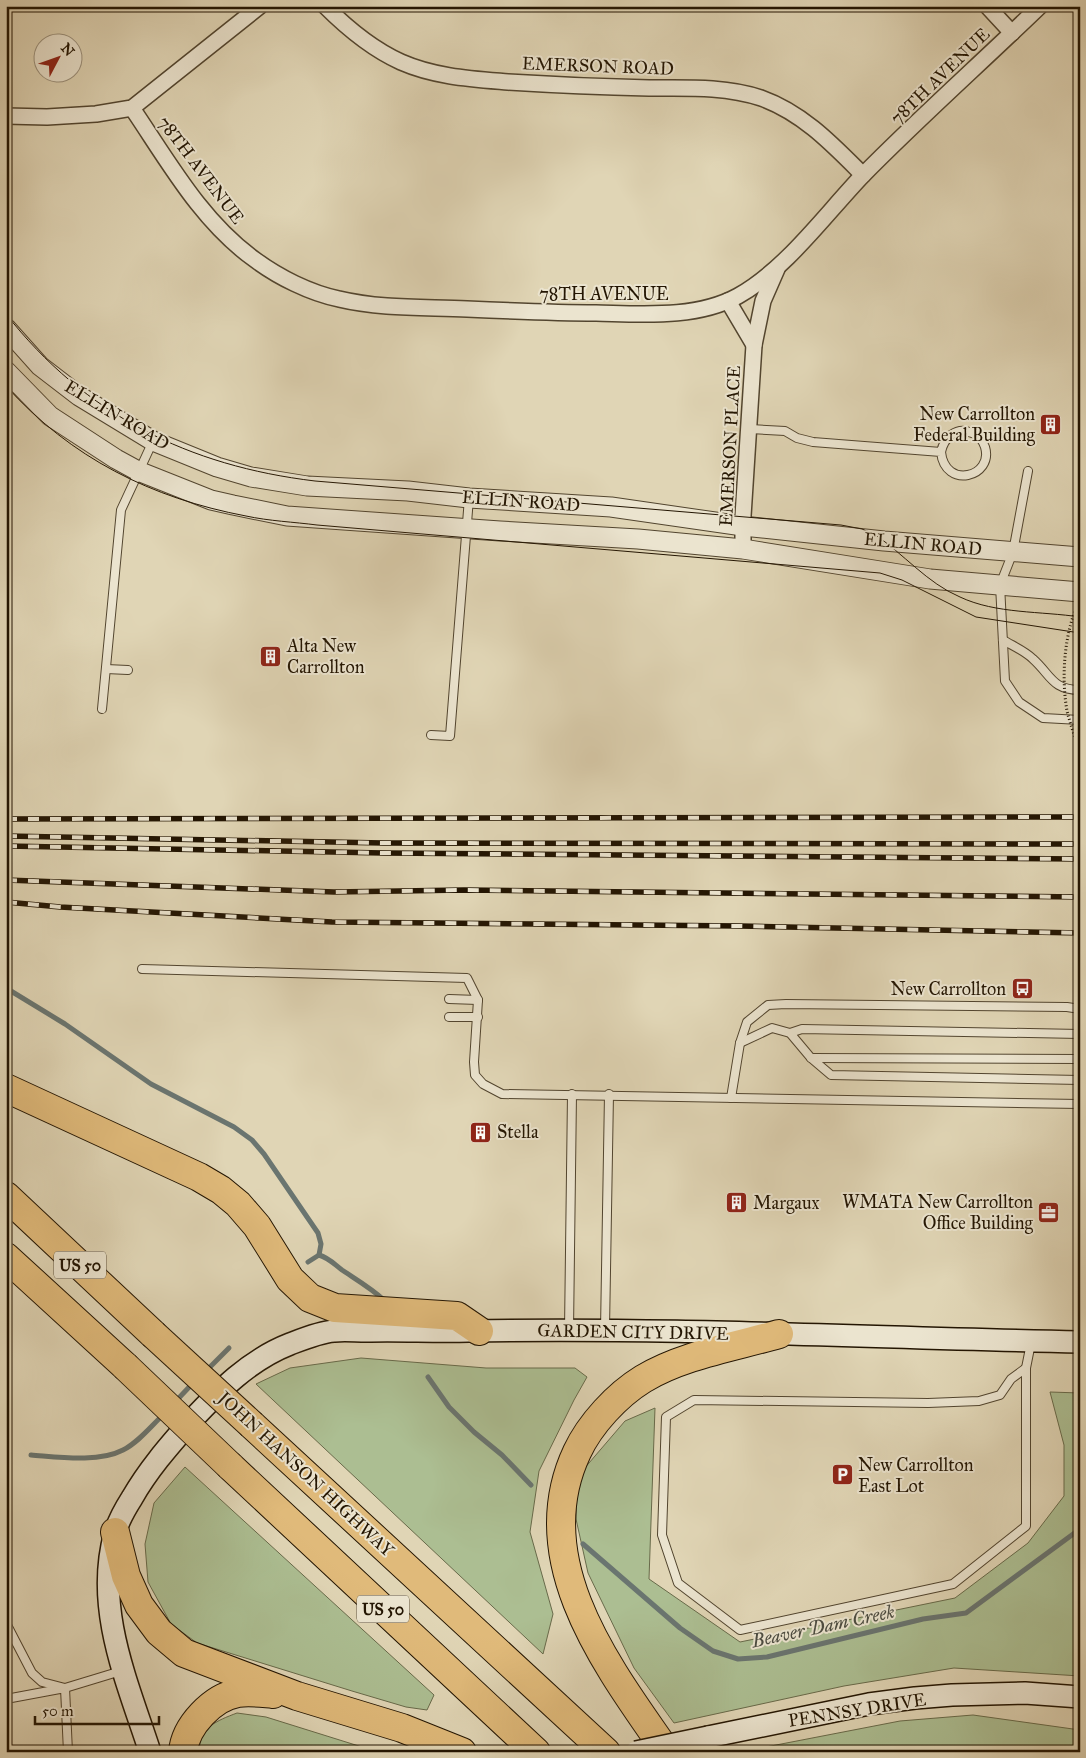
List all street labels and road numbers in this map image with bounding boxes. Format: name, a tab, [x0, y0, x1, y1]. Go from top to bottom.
street label: 78TH AVENUE	[886, 23, 994, 129]
street label: EMERSON ROAD	[522, 52, 674, 80]
street label: 78TH AVENUE	[153, 112, 249, 228]
street label: 78TH AVENUE	[539, 283, 669, 305]
street label: EMERSON PLACE	[715, 365, 745, 527]
street label: ELLIN ROAD	[61, 375, 173, 455]
street label: ELLIN ROAD	[461, 486, 581, 516]
street label: ELLIN ROAD	[863, 528, 983, 560]
road number: US 50	[54, 1252, 106, 1278]
street label: GARDEN CITY DRIVE	[537, 1319, 729, 1345]
street label: JOHN HANSON HIGHWAY	[211, 1385, 399, 1562]
road number: US 50	[357, 1596, 409, 1622]
street label: PENNSY DRIVE	[787, 1688, 927, 1732]

